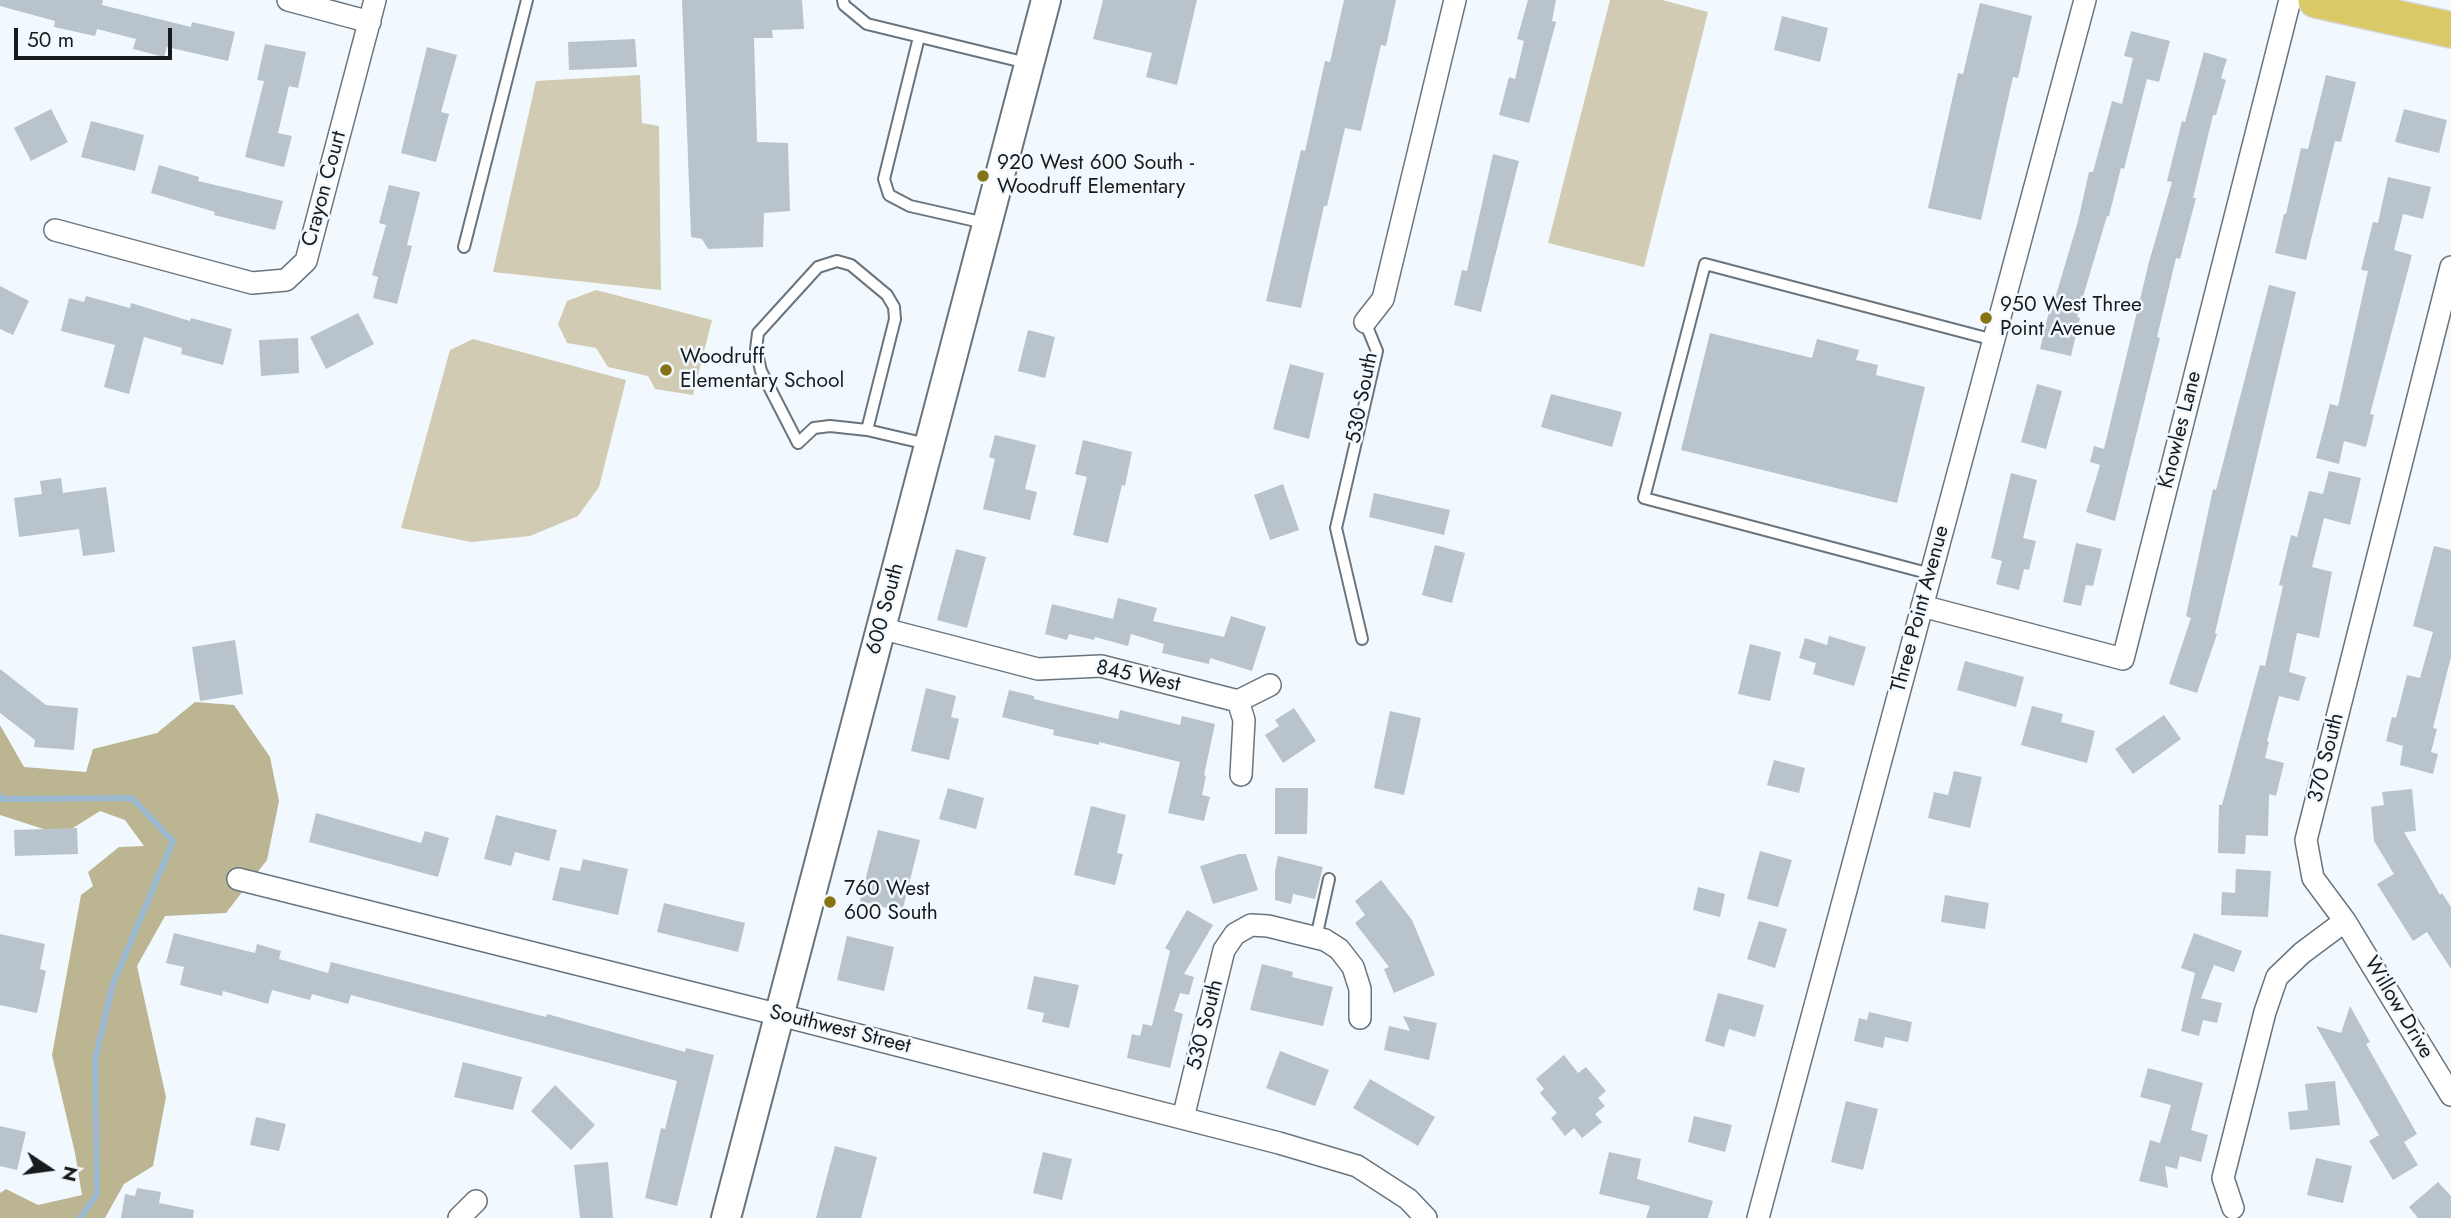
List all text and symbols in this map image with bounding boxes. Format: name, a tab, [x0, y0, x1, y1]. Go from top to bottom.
scale bar	[18, 14, 175, 58]
text: 50 m	[27, 25, 74, 55]
street label: Crayon Court	[298, 129, 352, 249]
place label: 920 West 600 South - Woodruff Elementary	[997, 151, 1194, 201]
marker: 920 West 600 South - Woodruff Elementary	[975, 168, 991, 184]
place label: 950 West Three Point Avenue	[2000, 293, 2142, 343]
marker: 950 West Three Point Avenue	[1978, 310, 1994, 326]
place label: Woodruff Elementary School	[680, 345, 844, 395]
street label: 530 South	[1342, 350, 1384, 446]
marker: Woodruff Elementary School	[658, 362, 674, 378]
street label: Knowles Lane	[2154, 369, 2208, 491]
street label: Three Point Avenue	[1887, 523, 1955, 695]
street label: 600 South	[862, 561, 910, 657]
street label: 845 West	[1094, 656, 1182, 698]
street label: 370 South	[2304, 711, 2350, 805]
place label: 760 West 600 South	[844, 877, 938, 927]
marker: 760 West 600 South	[822, 894, 838, 910]
street label: Willow Drive	[2358, 953, 2438, 1063]
street label: 530 South	[1183, 977, 1229, 1073]
street label: Southwest Street	[767, 1000, 913, 1060]
north arrow	[14, 1134, 84, 1204]
text: N	[55, 1163, 85, 1184]

